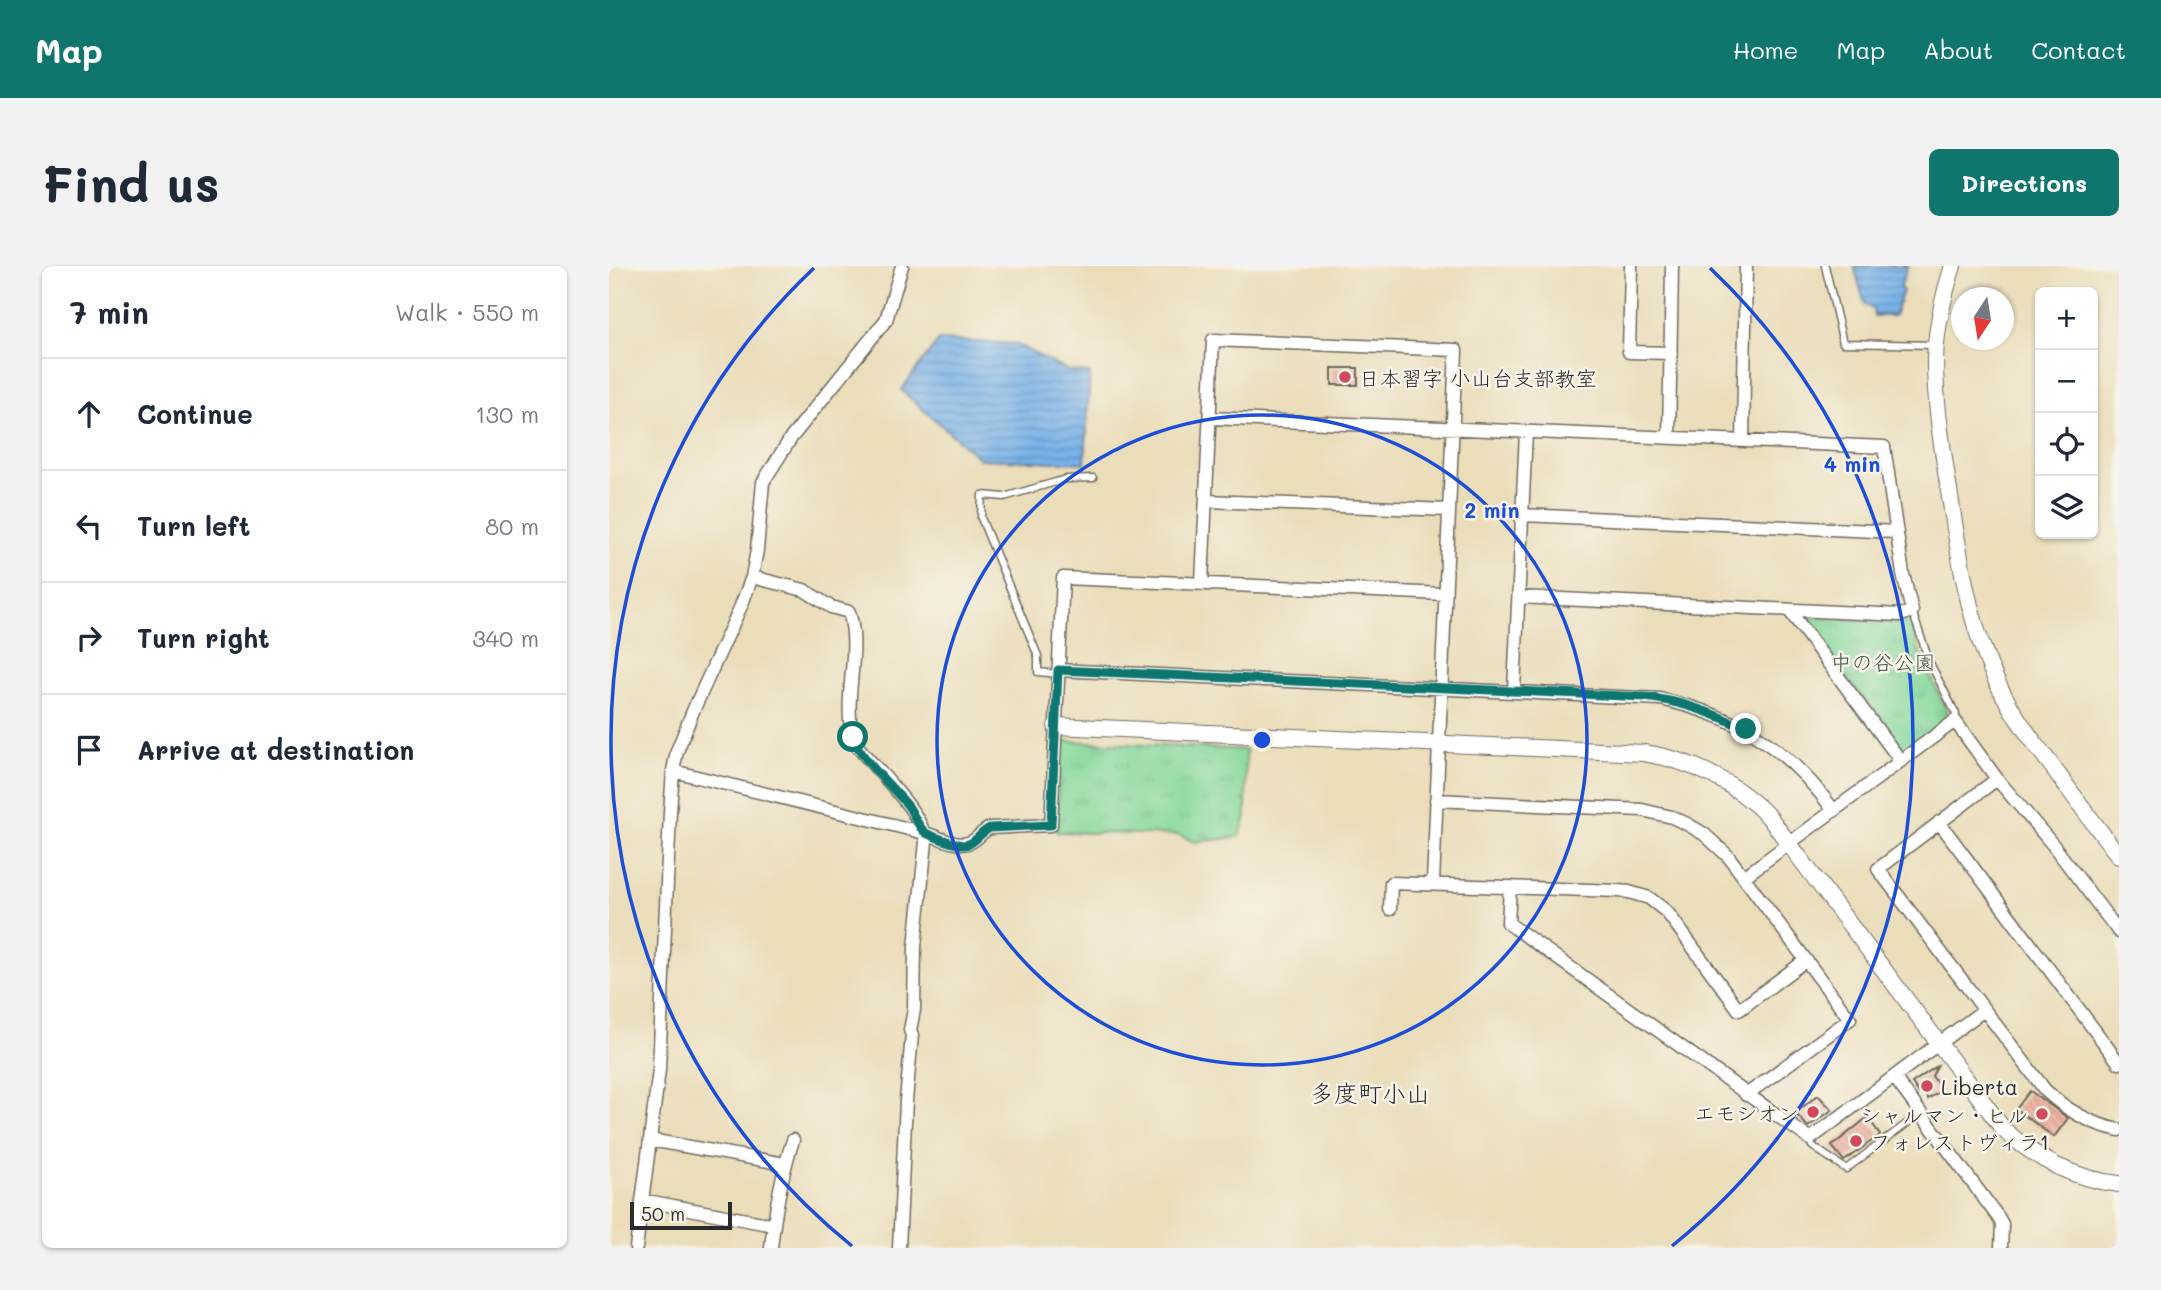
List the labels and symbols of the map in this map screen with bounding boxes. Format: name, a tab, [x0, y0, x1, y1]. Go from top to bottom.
north arrow	[1951, 287, 2014, 350]
place label: 日本習字 小山台支部教室	[1359, 364, 1597, 391]
marker: 日本習字 小山台支部教室	[1337, 369, 1353, 385]
text: 4 min	[1824, 450, 1880, 477]
text: 2 min	[1464, 496, 1520, 523]
park label: 中の谷公園	[1831, 648, 1936, 675]
route end	[1730, 713, 1761, 744]
route start	[837, 721, 868, 752]
centre of rings	[1250, 728, 1274, 752]
place label: Liberta	[1941, 1073, 2018, 1100]
district label: 多度町小山	[1310, 1077, 1430, 1108]
marker: Liberta	[1919, 1078, 1935, 1094]
place label: エモシオン	[1694, 1099, 1799, 1126]
place label: シャルマン・ヒル	[1860, 1101, 2028, 1128]
marker: エモシオン	[1805, 1104, 1821, 1120]
marker: シャルマン・ヒル	[2034, 1106, 2050, 1122]
place label: フォレストヴィラ1	[1870, 1128, 2049, 1155]
marker: フォレストヴィラ1	[1848, 1133, 1864, 1149]
scale bar	[630, 1199, 731, 1231]

